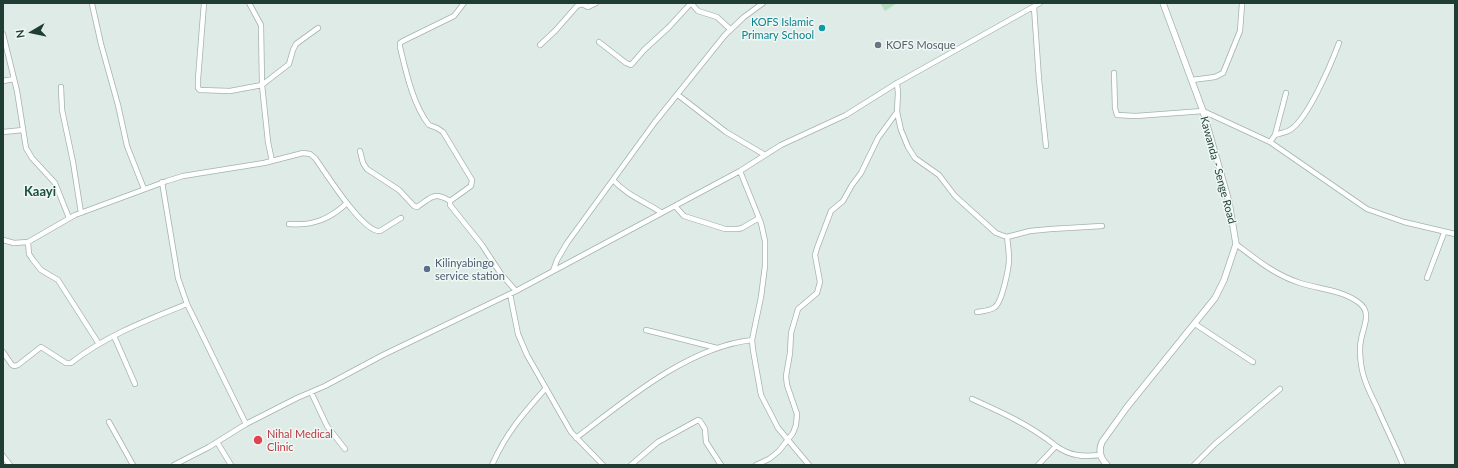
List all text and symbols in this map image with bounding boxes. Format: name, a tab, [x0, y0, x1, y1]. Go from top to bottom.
north arrow	[12, 12, 52, 52]
place label: KOFS Islamic Primary School	[741, 15, 814, 41]
marker: KOFS Islamic Primary School	[817, 23, 827, 33]
text: N	[13, 29, 27, 39]
place label: KOFS Mosque	[886, 38, 956, 52]
marker: KOFS Mosque	[873, 40, 883, 50]
street label: Kawanda - Senge Road	[1197, 115, 1239, 225]
district label: Kaayi	[24, 184, 56, 200]
place label: Kilinyabingo service station	[435, 256, 505, 282]
marker: Kilinyabingo service station	[422, 264, 432, 274]
place label: Nihal Medical Clinic	[267, 427, 333, 453]
marker: Nihal Medical Clinic	[252, 434, 264, 446]

